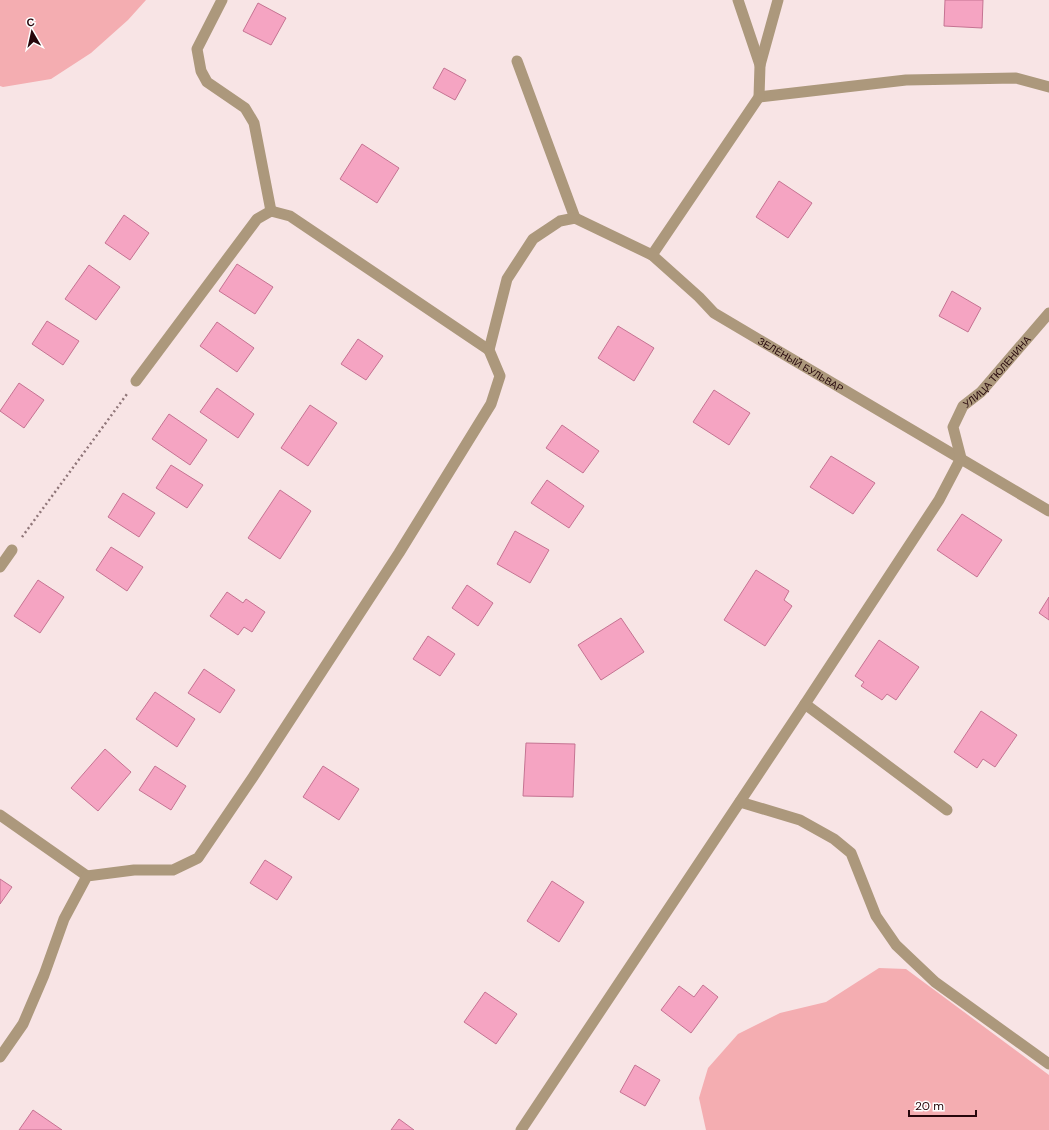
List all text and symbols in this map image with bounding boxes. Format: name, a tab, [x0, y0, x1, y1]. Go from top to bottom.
north arrow	[12, 12, 52, 52]
text: С	[25, 15, 36, 30]
street label: УЛИЦА ТЮЛЕНИНА	[960, 333, 1033, 410]
street label: ЗЕЛЁНЫЙ БУЛЬВАР	[756, 334, 846, 395]
scale bar	[909, 1092, 976, 1118]
text: 20 m	[915, 1098, 944, 1114]

